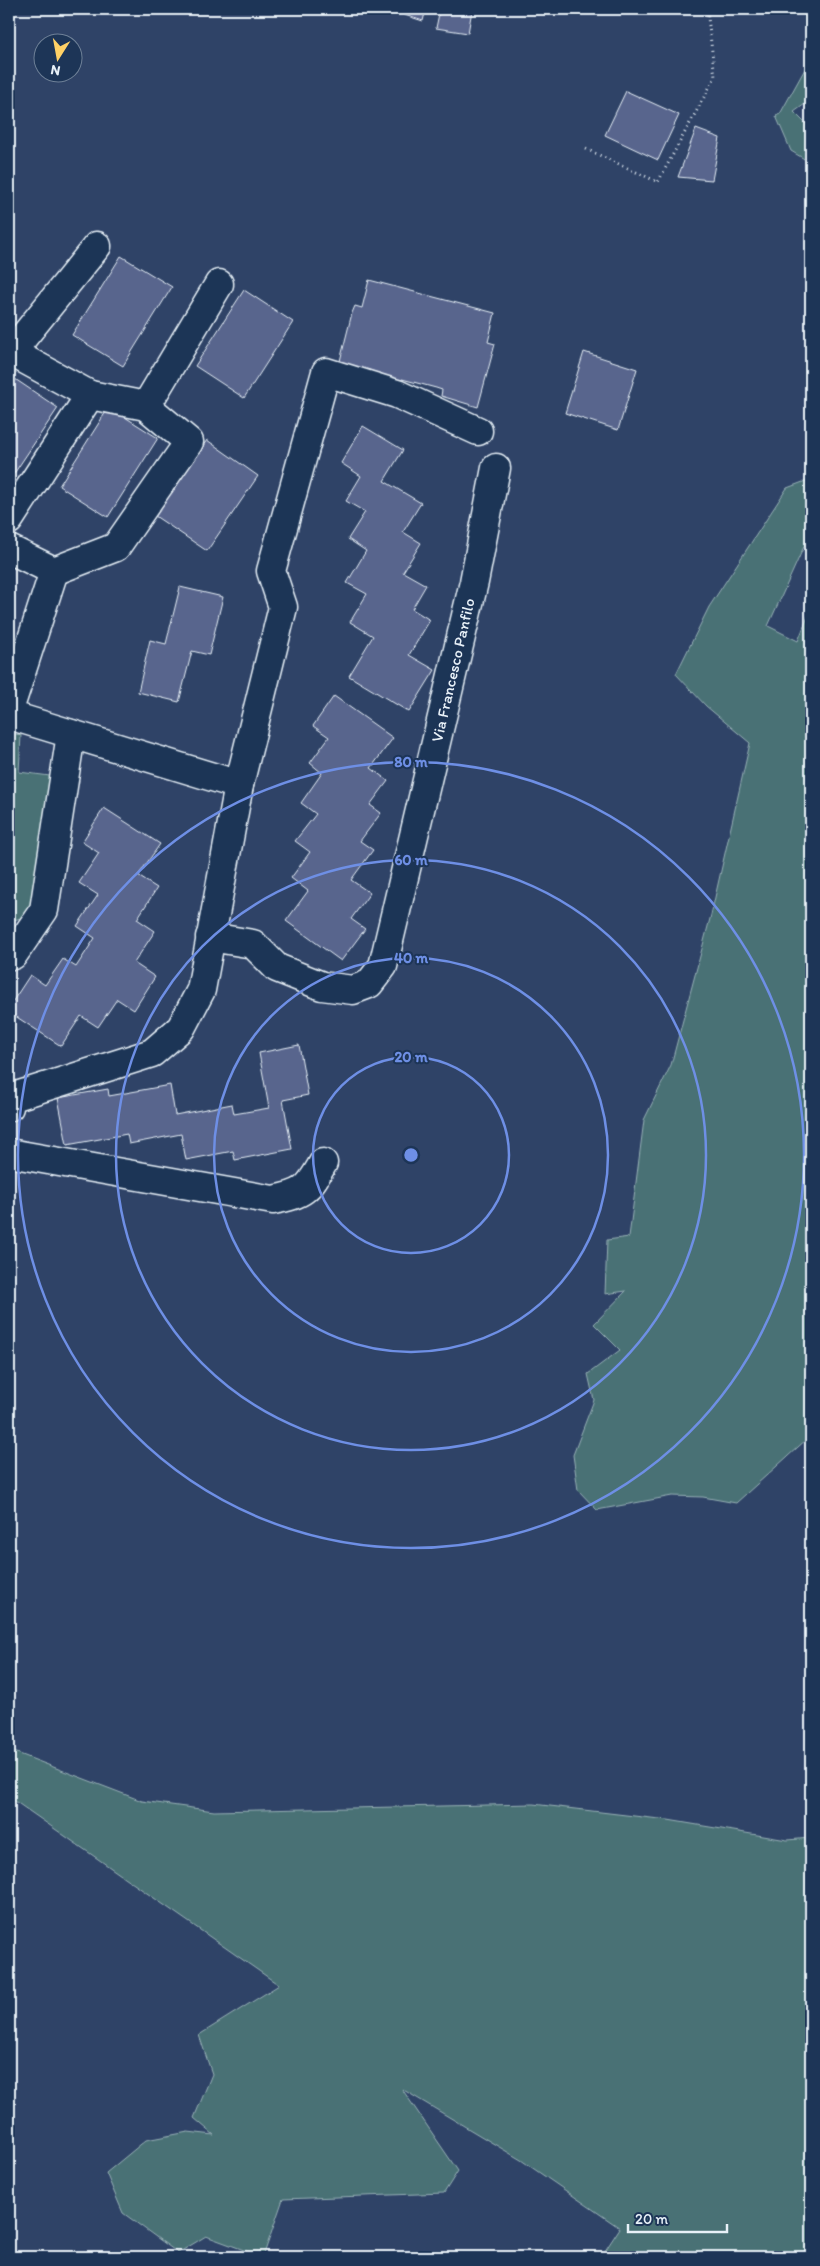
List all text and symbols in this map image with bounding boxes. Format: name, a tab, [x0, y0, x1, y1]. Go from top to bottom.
north arrow	[32, 32, 82, 82]
text: N	[49, 61, 62, 80]
street label: Via Francesco Panfilo	[427, 596, 479, 744]
text: 80 m	[394, 753, 428, 771]
text: 60 m	[394, 851, 428, 869]
text: 40 m	[394, 949, 429, 967]
text: 20 m	[394, 1048, 428, 1066]
centre of rings	[402, 1146, 420, 1164]
scale bar	[628, 2201, 726, 2233]
text: 20 m	[635, 2210, 669, 2228]

